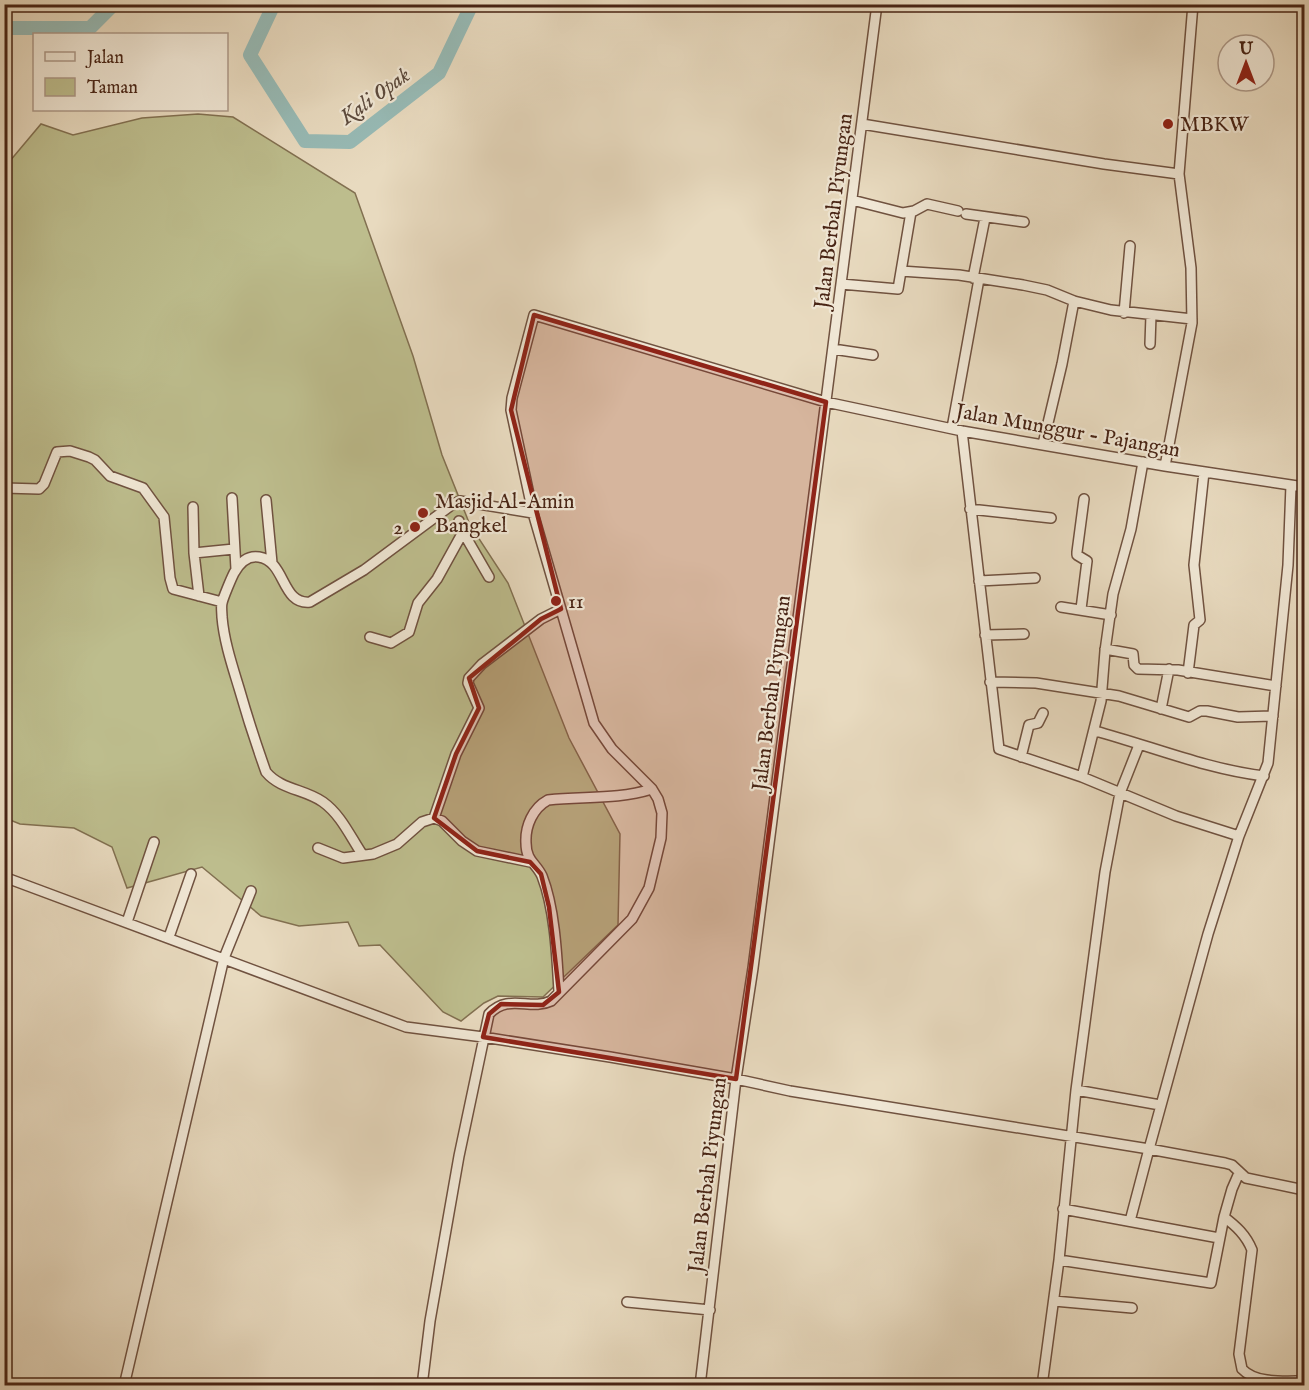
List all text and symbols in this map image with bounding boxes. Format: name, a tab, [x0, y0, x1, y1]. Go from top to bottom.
legend	[33, 33, 228, 111]
north arrow	[1216, 33, 1276, 93]
text: U	[1238, 40, 1253, 60]
text: Jalan	[85, 47, 124, 70]
water label: Kali Opak	[333, 61, 416, 132]
text: Taman	[87, 77, 138, 100]
street label: Jalan Berbah Piyungan	[809, 112, 860, 312]
place label: MBKW	[1180, 112, 1249, 139]
marker: MBKW	[1161, 117, 1175, 131]
street label: Jalan Munggur - Pajangan	[951, 398, 1182, 465]
place label: Masjid Al-Amin Bangkel	[435, 489, 574, 540]
marker: Masjid Al-Amin Bangkel	[416, 506, 430, 520]
place label: 2	[393, 515, 403, 542]
marker: 2	[408, 520, 422, 534]
place label: 11	[568, 589, 584, 616]
marker: 11	[549, 594, 563, 608]
street label: Jalan Berbah Piyungan	[747, 594, 798, 794]
street label: Jalan Berbah Piyungan	[683, 1076, 734, 1276]

